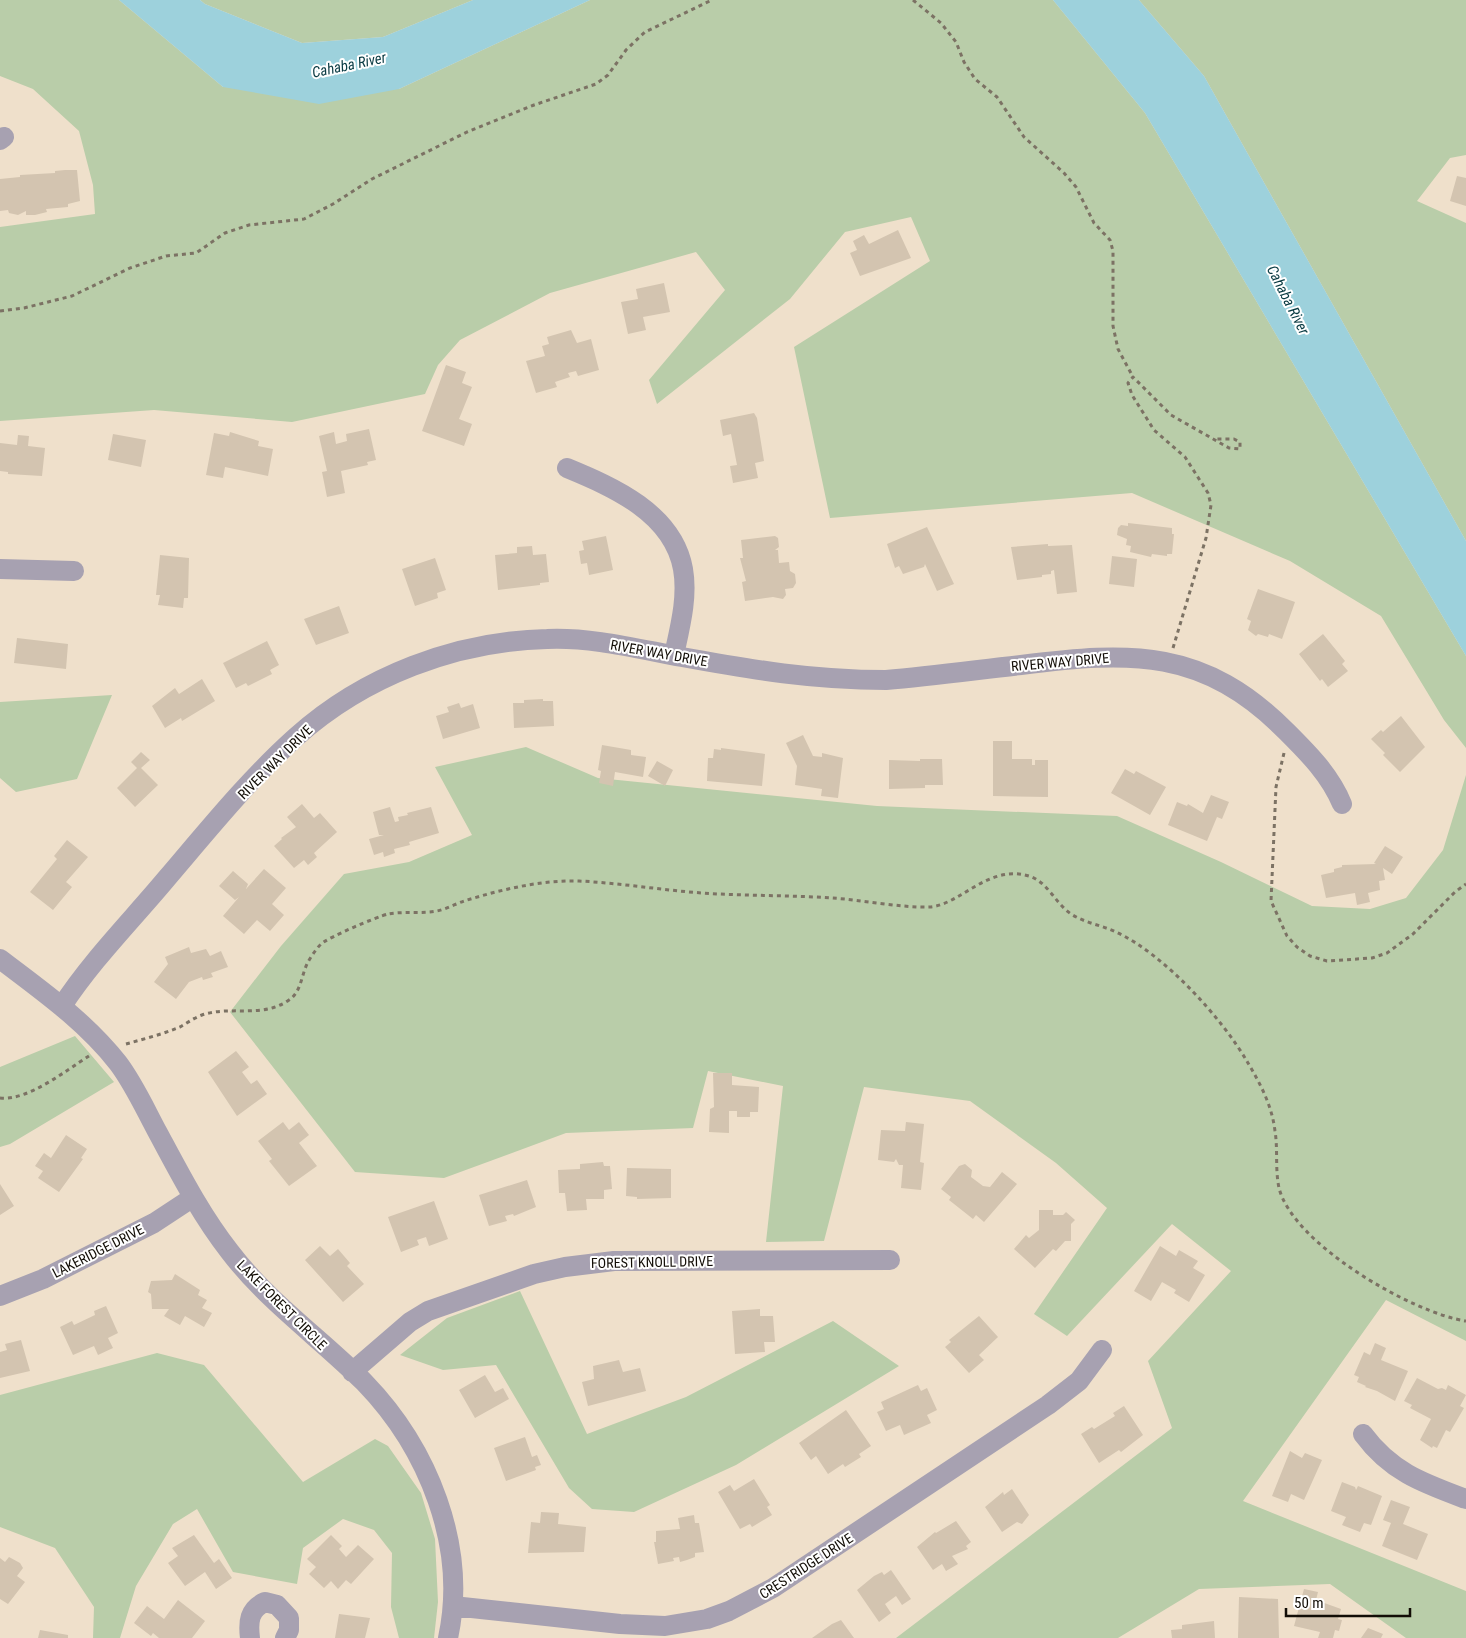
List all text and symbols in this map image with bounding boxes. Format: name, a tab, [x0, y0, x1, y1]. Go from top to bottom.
water label: Cahaba River	[310, 48, 388, 82]
water label: Cahaba River	[1263, 262, 1313, 338]
street label: RIVER WAY DRIVE	[609, 637, 709, 669]
street label: RIVER WAY DRIVE	[1010, 650, 1110, 674]
street label: RIVER WAY DRIVE	[235, 722, 315, 802]
street label: LAKERIDGE DRIVE	[50, 1221, 146, 1281]
street label: FOREST KNOLL DRIVE	[591, 1253, 713, 1271]
street label: LAKE FOREST CIRCLE	[234, 1257, 330, 1353]
street label: CRESTRIDGE DRIVE	[756, 1530, 856, 1602]
scale bar	[1286, 1586, 1410, 1618]
text: 50 m	[1294, 1594, 1324, 1612]

